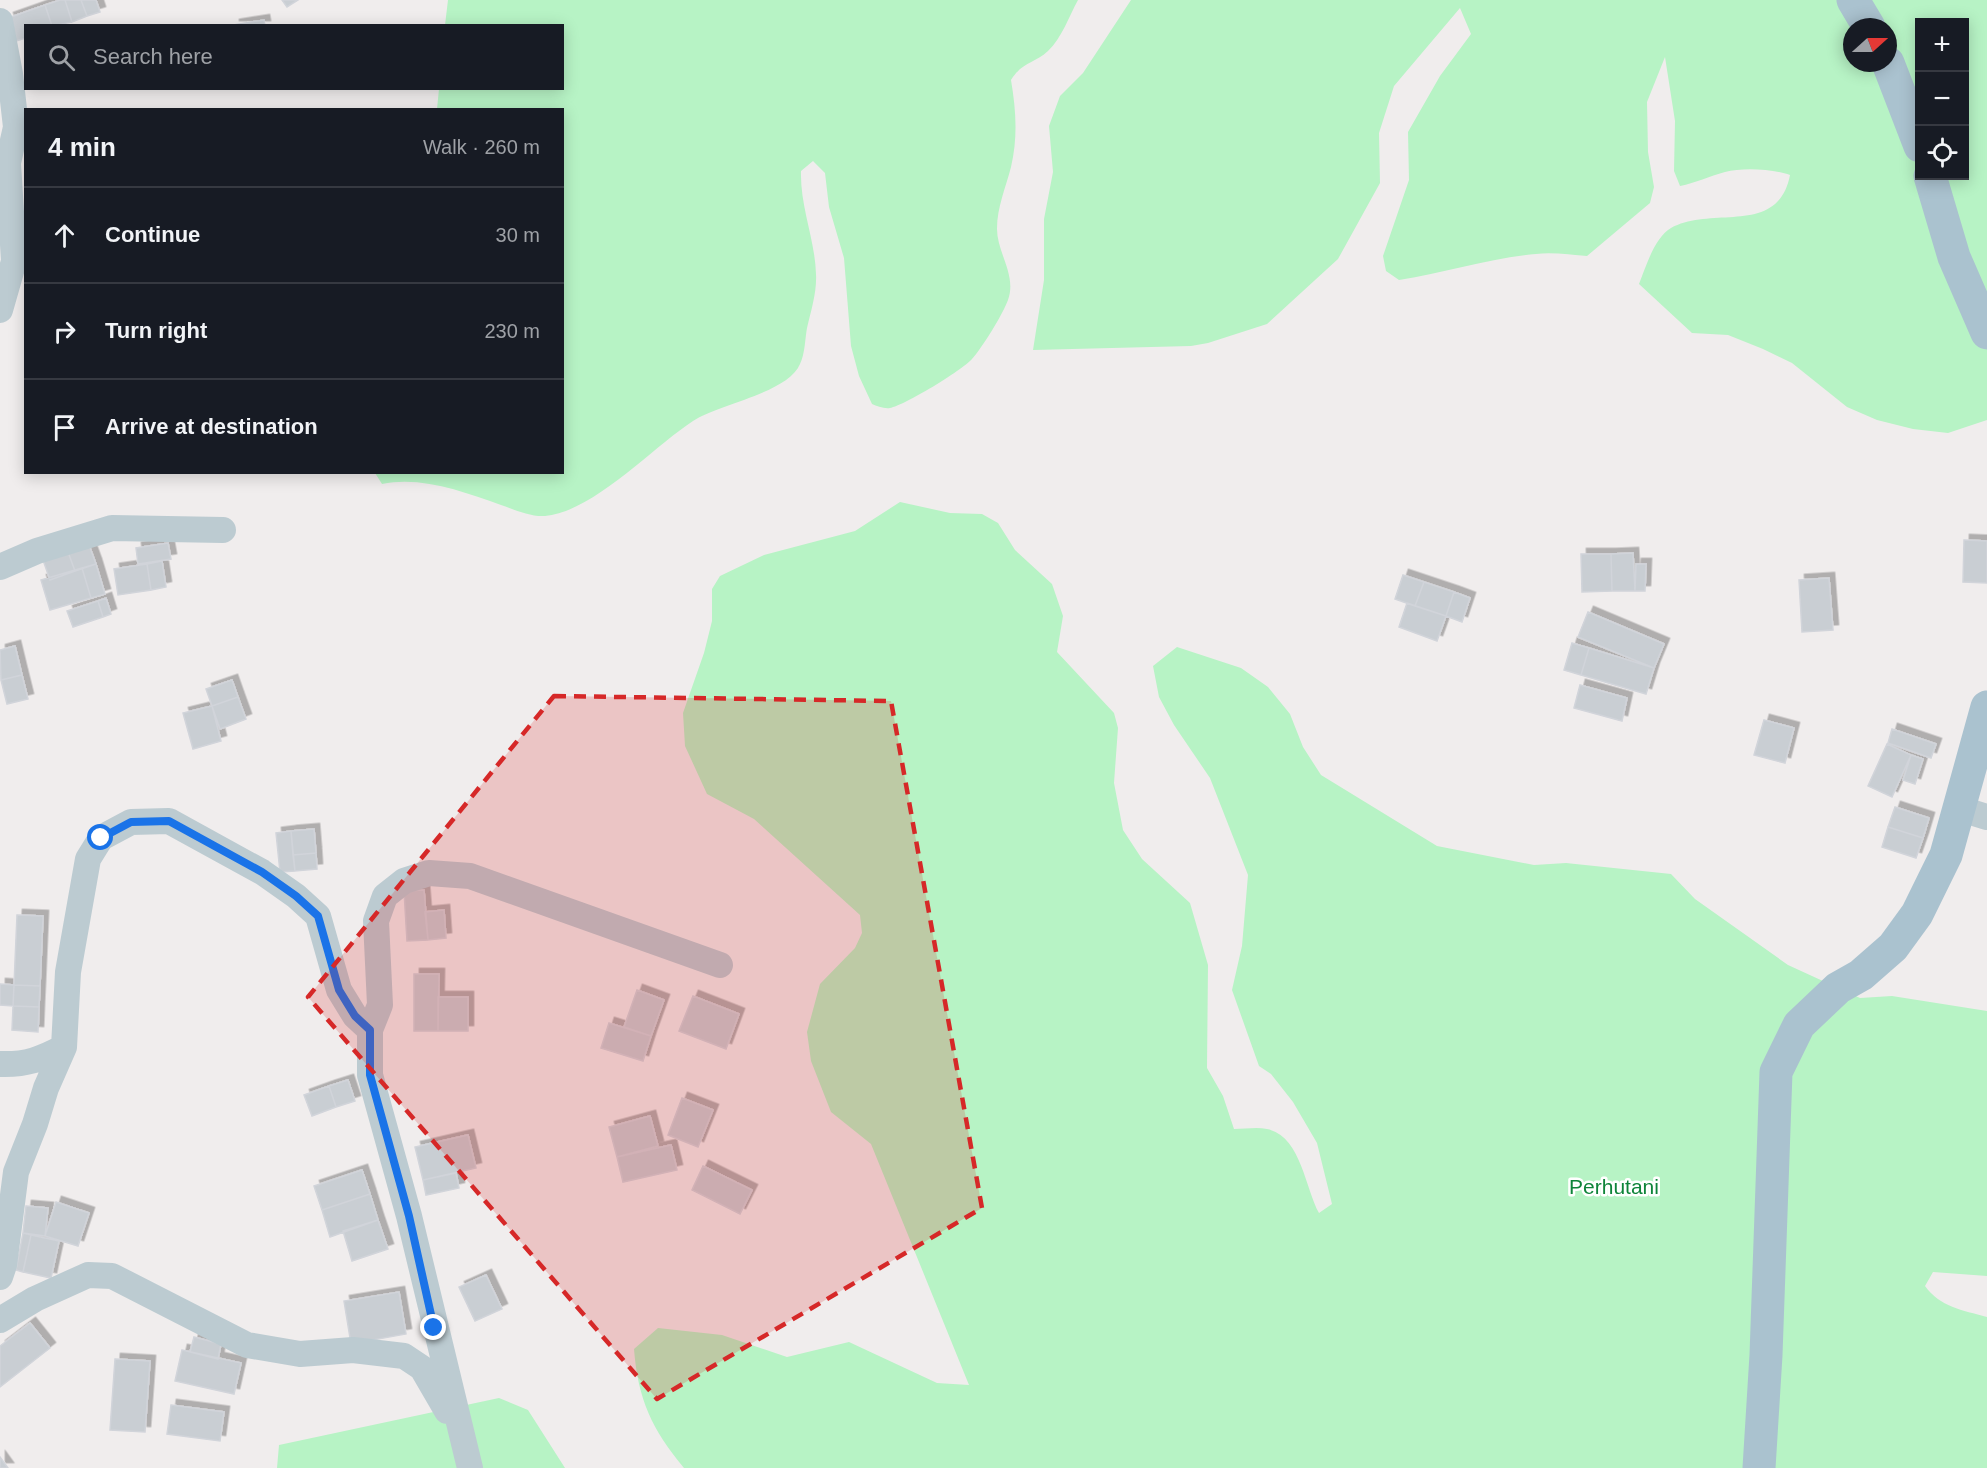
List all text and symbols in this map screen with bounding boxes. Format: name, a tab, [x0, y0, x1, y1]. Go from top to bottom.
north arrow	[1843, 18, 1897, 72]
map controls	[1915, 18, 1969, 180]
button: +	[1915, 18, 1969, 72]
search box	[24, 24, 564, 90]
icon: search	[45, 41, 78, 74]
text: Search here	[93, 44, 213, 69]
button: −	[1915, 72, 1969, 126]
button: locate	[1915, 126, 1969, 180]
text: 4 min	[48, 132, 116, 162]
text: Walk · 260 m	[423, 136, 540, 158]
icon: ahead	[48, 219, 81, 252]
text: Continue	[105, 222, 200, 247]
text: 30 m	[496, 224, 540, 246]
icon: right	[48, 315, 81, 348]
text: Turn right	[105, 318, 207, 343]
text: 230 m	[484, 320, 540, 342]
icon: arrive	[48, 411, 81, 444]
text: Arrive at destination	[105, 414, 318, 439]
route start	[87, 824, 113, 850]
park label: Perhutani	[1569, 1175, 1659, 1198]
route end	[420, 1314, 446, 1340]

